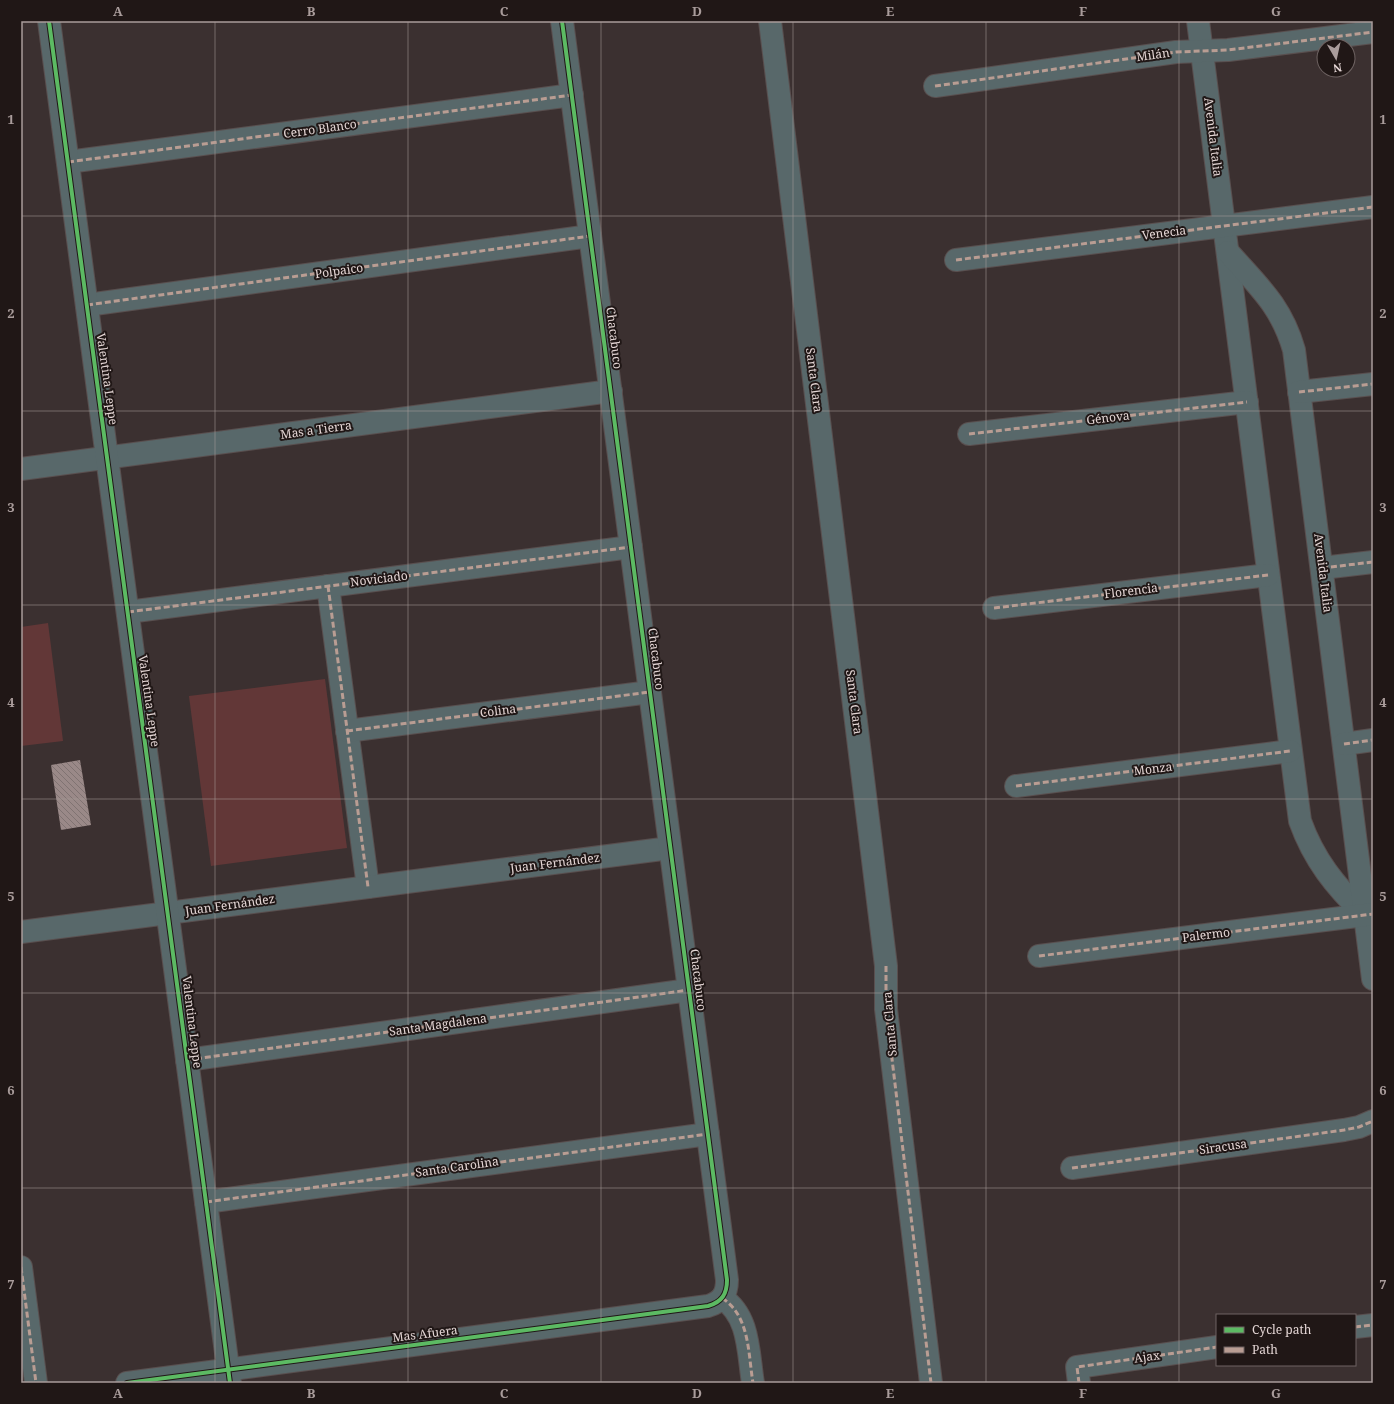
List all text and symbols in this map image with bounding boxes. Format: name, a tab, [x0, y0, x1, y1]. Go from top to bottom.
text: A	[113, 2, 123, 20]
text: B	[307, 2, 316, 20]
text: C	[500, 2, 509, 20]
text: D	[692, 2, 702, 20]
text: E	[886, 2, 895, 20]
text: F	[1079, 2, 1087, 20]
text: G	[1271, 2, 1281, 20]
north arrow	[1316, 38, 1356, 78]
street label: Milán	[1135, 44, 1171, 65]
text: N	[1332, 60, 1343, 77]
street label: Avenida Italia	[1200, 96, 1227, 178]
text: 1	[7, 110, 15, 128]
text: 1	[1379, 110, 1387, 128]
street label: Cerro Blanco	[282, 115, 358, 142]
street label: Venecia	[1141, 221, 1187, 244]
street label: Polpaico	[314, 259, 364, 282]
text: 2	[7, 304, 15, 322]
text: 2	[1379, 304, 1387, 322]
street label: Chacabuco	[602, 306, 627, 370]
street label: Valentina Leppe	[93, 332, 122, 426]
street label: Santa Clara	[802, 347, 827, 414]
street label: Génova	[1085, 406, 1131, 429]
street label: Mas a Tierra	[279, 416, 353, 443]
text: 3	[7, 498, 15, 516]
text: 3	[1379, 498, 1387, 516]
street label: Avenida Italia	[1310, 532, 1337, 614]
street label: Noviciado	[349, 567, 409, 590]
street label: Florencia	[1103, 579, 1159, 602]
street label: Chacabuco	[644, 627, 669, 691]
street label: Valentina Leppe	[135, 654, 164, 748]
street label: Santa Clara	[842, 669, 867, 736]
text: 4	[7, 693, 15, 711]
text: 4	[1379, 693, 1387, 711]
street label: Colina	[479, 700, 517, 721]
street label: Monza	[1133, 758, 1173, 779]
street label: Juan Fernández	[508, 849, 601, 877]
text: 5	[7, 887, 15, 905]
text: 5	[1379, 887, 1387, 905]
street label: Juan Fernández	[183, 890, 276, 919]
street label: Palermo	[1181, 923, 1231, 946]
street label: Chacabuco	[686, 948, 711, 1012]
street label: Valentina Leppe	[178, 975, 207, 1069]
street label: Santa Clara	[878, 991, 901, 1057]
street label: Santa Magdalena	[388, 1009, 488, 1040]
text: 6	[7, 1081, 15, 1099]
text: 6	[1379, 1081, 1387, 1099]
street label: Siracusa	[1198, 1135, 1248, 1158]
street label: Santa Carolina	[414, 1152, 500, 1181]
text: 7	[7, 1275, 15, 1293]
text: 7	[1379, 1275, 1387, 1293]
legend	[1216, 1314, 1356, 1366]
street label: Mas Afuera	[391, 1321, 459, 1346]
text: Cycle path	[1252, 1321, 1312, 1338]
text: Path	[1252, 1341, 1278, 1358]
street label: Ajax	[1133, 1346, 1161, 1367]
text: A	[113, 1384, 123, 1402]
text: B	[307, 1384, 316, 1402]
text: C	[500, 1384, 509, 1402]
text: D	[692, 1384, 702, 1402]
text: E	[886, 1384, 895, 1402]
text: F	[1079, 1384, 1087, 1402]
text: G	[1271, 1384, 1281, 1402]

